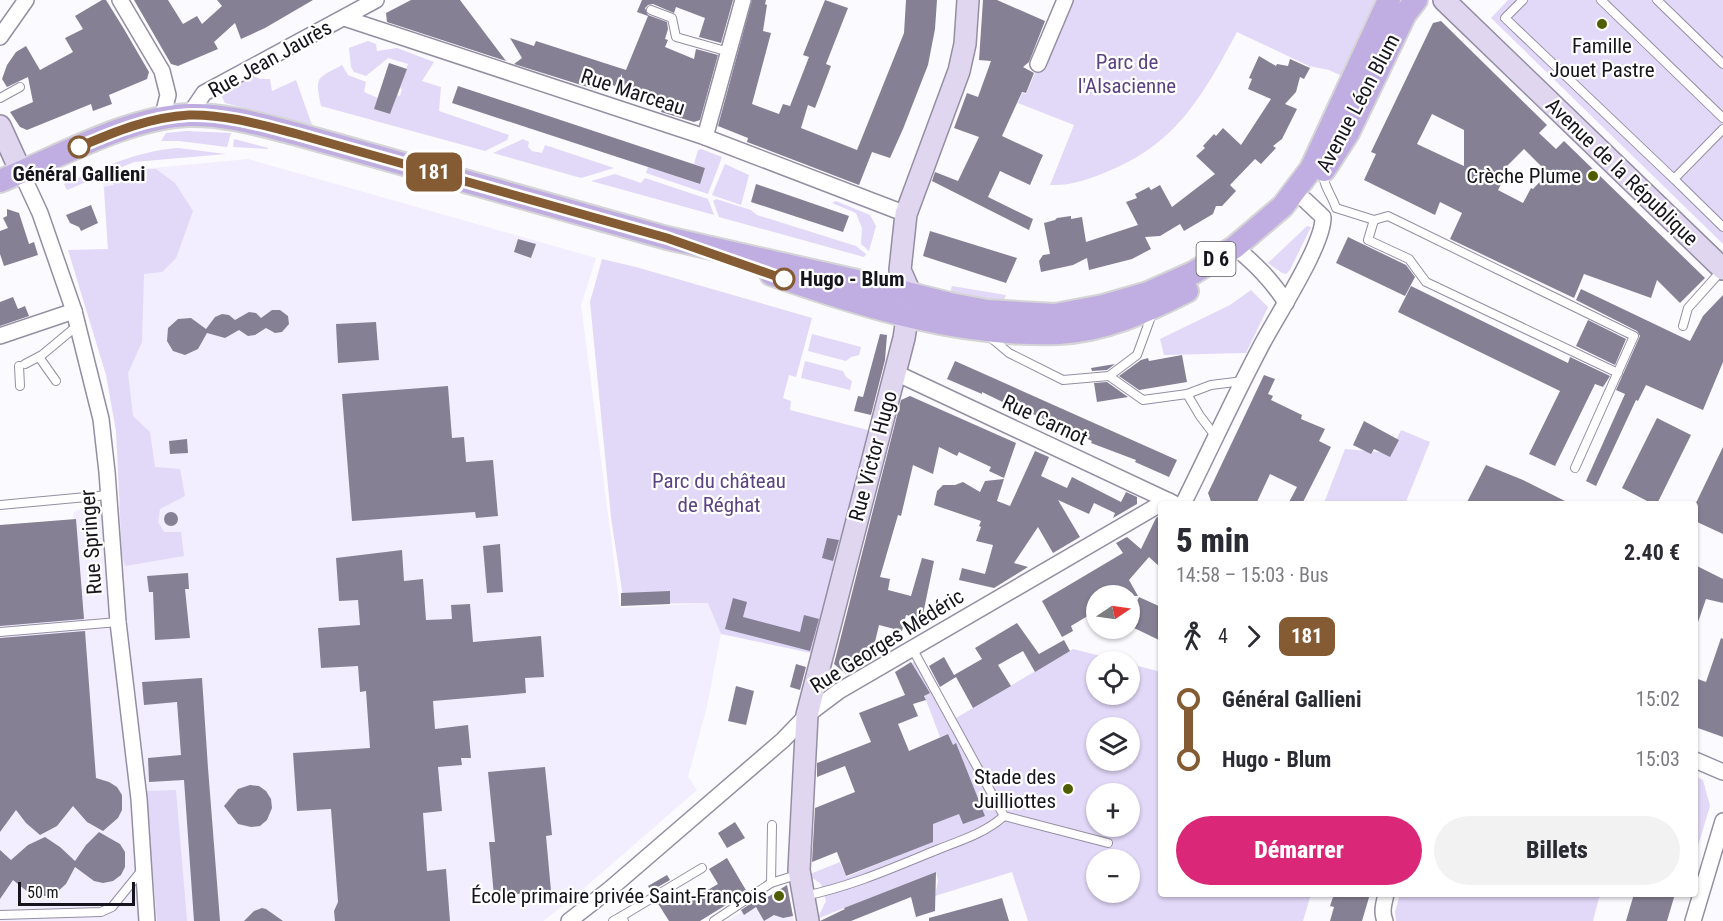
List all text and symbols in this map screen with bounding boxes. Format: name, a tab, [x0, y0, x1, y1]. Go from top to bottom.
street label: Rue Jean Jaurès	[204, 15, 336, 103]
marker: Famille Jouet Pastre	[1595, 17, 1609, 31]
street label: Avenue Léon Blum	[1312, 30, 1404, 176]
place label: Famille Jouet Pastre	[1549, 34, 1655, 82]
park label: Parc de l'Alsacienne	[1078, 50, 1176, 98]
street label: Rue Marceau	[578, 64, 688, 120]
street label: Avenue de la République	[1541, 93, 1703, 251]
marker: Général Gallieni	[68, 136, 90, 158]
line badge: 181	[400, 152, 468, 192]
text: 181	[418, 160, 450, 184]
place label: Général Gallieni	[12, 162, 146, 186]
place label: Crèche Plume	[1466, 164, 1581, 188]
marker: Crèche Plume	[1586, 169, 1600, 183]
road number: D 6	[1196, 242, 1236, 276]
place label: Hugo - Blum	[800, 267, 904, 291]
marker: Hugo - Blum	[773, 268, 795, 290]
street label: Rue Victor Hugo	[844, 388, 902, 524]
street label: Rue Carnot	[999, 390, 1091, 450]
park label: Parc du château de Réghat	[652, 469, 786, 517]
street label: Rue Springer	[75, 489, 107, 595]
text: 5 min	[1176, 521, 1250, 560]
text: 2.40 €	[1624, 540, 1680, 565]
text: 14:58 – 15:03 · Bus	[1176, 563, 1329, 587]
street label: Rue Georges Médéric	[806, 584, 968, 698]
north arrow	[1086, 585, 1140, 639]
map controls	[1086, 585, 1140, 903]
icon: walk	[1176, 620, 1209, 653]
icon: forward	[1237, 620, 1270, 653]
text: 4	[1218, 624, 1228, 648]
text: 181	[1291, 624, 1323, 648]
button: locate	[1086, 651, 1140, 705]
text: Général Gallieni	[1222, 687, 1361, 712]
text: 15:02	[1636, 687, 1680, 711]
button: layers	[1086, 717, 1140, 771]
text: Hugo - Blum	[1222, 747, 1331, 772]
text: 15:03	[1636, 747, 1680, 771]
place label: Stade des Juilliottes	[974, 765, 1056, 813]
marker: Stade des Juilliottes	[1061, 782, 1075, 796]
button: +	[1086, 783, 1140, 837]
button: Démarrer	[1176, 816, 1422, 885]
button: Billets	[1434, 816, 1680, 885]
button: −	[1086, 849, 1140, 903]
scale bar	[18, 879, 135, 906]
text: 50 m	[27, 883, 59, 902]
place label: École primaire privée Saint-François	[471, 884, 767, 908]
marker: École primaire privée Saint-François	[772, 889, 786, 903]

